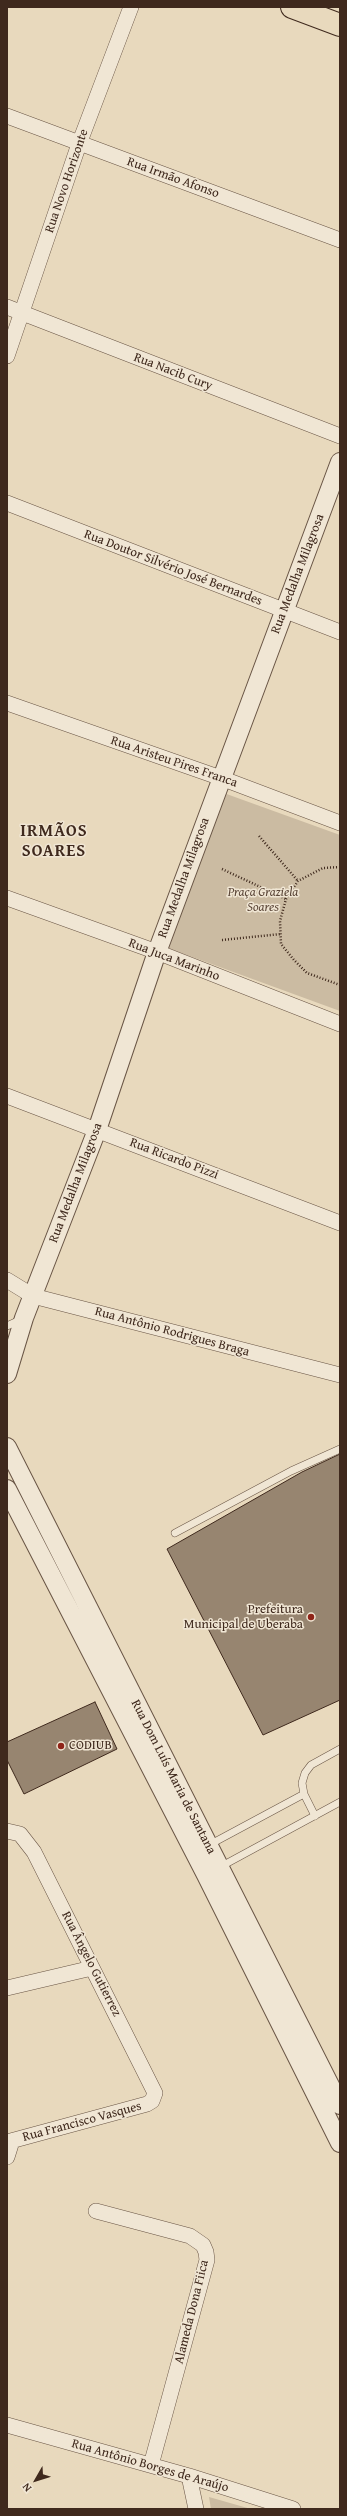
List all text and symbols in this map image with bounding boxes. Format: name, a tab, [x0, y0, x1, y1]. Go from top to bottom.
street label: Rua Novo Horizonte	[42, 127, 92, 235]
street label: Rua Irmão Afonso	[125, 154, 221, 202]
street label: Rua Nacib Cury	[131, 350, 215, 394]
street label: Rua Medalha Milagrosa	[268, 512, 328, 636]
street label: Rua Doutor Silvério José Bernardes	[82, 527, 264, 609]
street label: Rua Aristeu Pires Franca	[109, 733, 239, 791]
street label: Rua Medalha Milagrosa	[155, 816, 213, 940]
district label: IRMÃOS SOARES	[20, 822, 88, 862]
park label: Praça Graziela Soares	[228, 885, 298, 916]
street label: Rua Juca Marinho	[126, 935, 222, 985]
street label: Rua Medalha Milagrosa	[46, 1121, 106, 1245]
street label: Rua Ricardo Pizzi	[127, 1135, 221, 1183]
street label: Rua Antônio Rodrigues Braga	[93, 1304, 251, 1360]
place label: Prefeitura Municipal de Uberaba	[184, 1602, 303, 1633]
marker: Prefeitura Municipal de Uberaba	[306, 1612, 316, 1622]
street label: Rua Dom Luís Maria de Santana	[127, 1697, 219, 1857]
place label: CODIUB	[69, 1738, 112, 1754]
marker: CODIUB	[56, 1741, 66, 1751]
street label: Rua Ângelo Gutierrez	[58, 1909, 124, 2019]
street label: Rua Francisco Vasques	[21, 2099, 143, 2145]
street label: Alameda Dona Fiica	[172, 2258, 212, 2366]
street label: Rua Antônio Borges de Araújo	[70, 2436, 230, 2496]
north arrow	[16, 2460, 56, 2500]
text: N	[18, 2480, 35, 2495]

